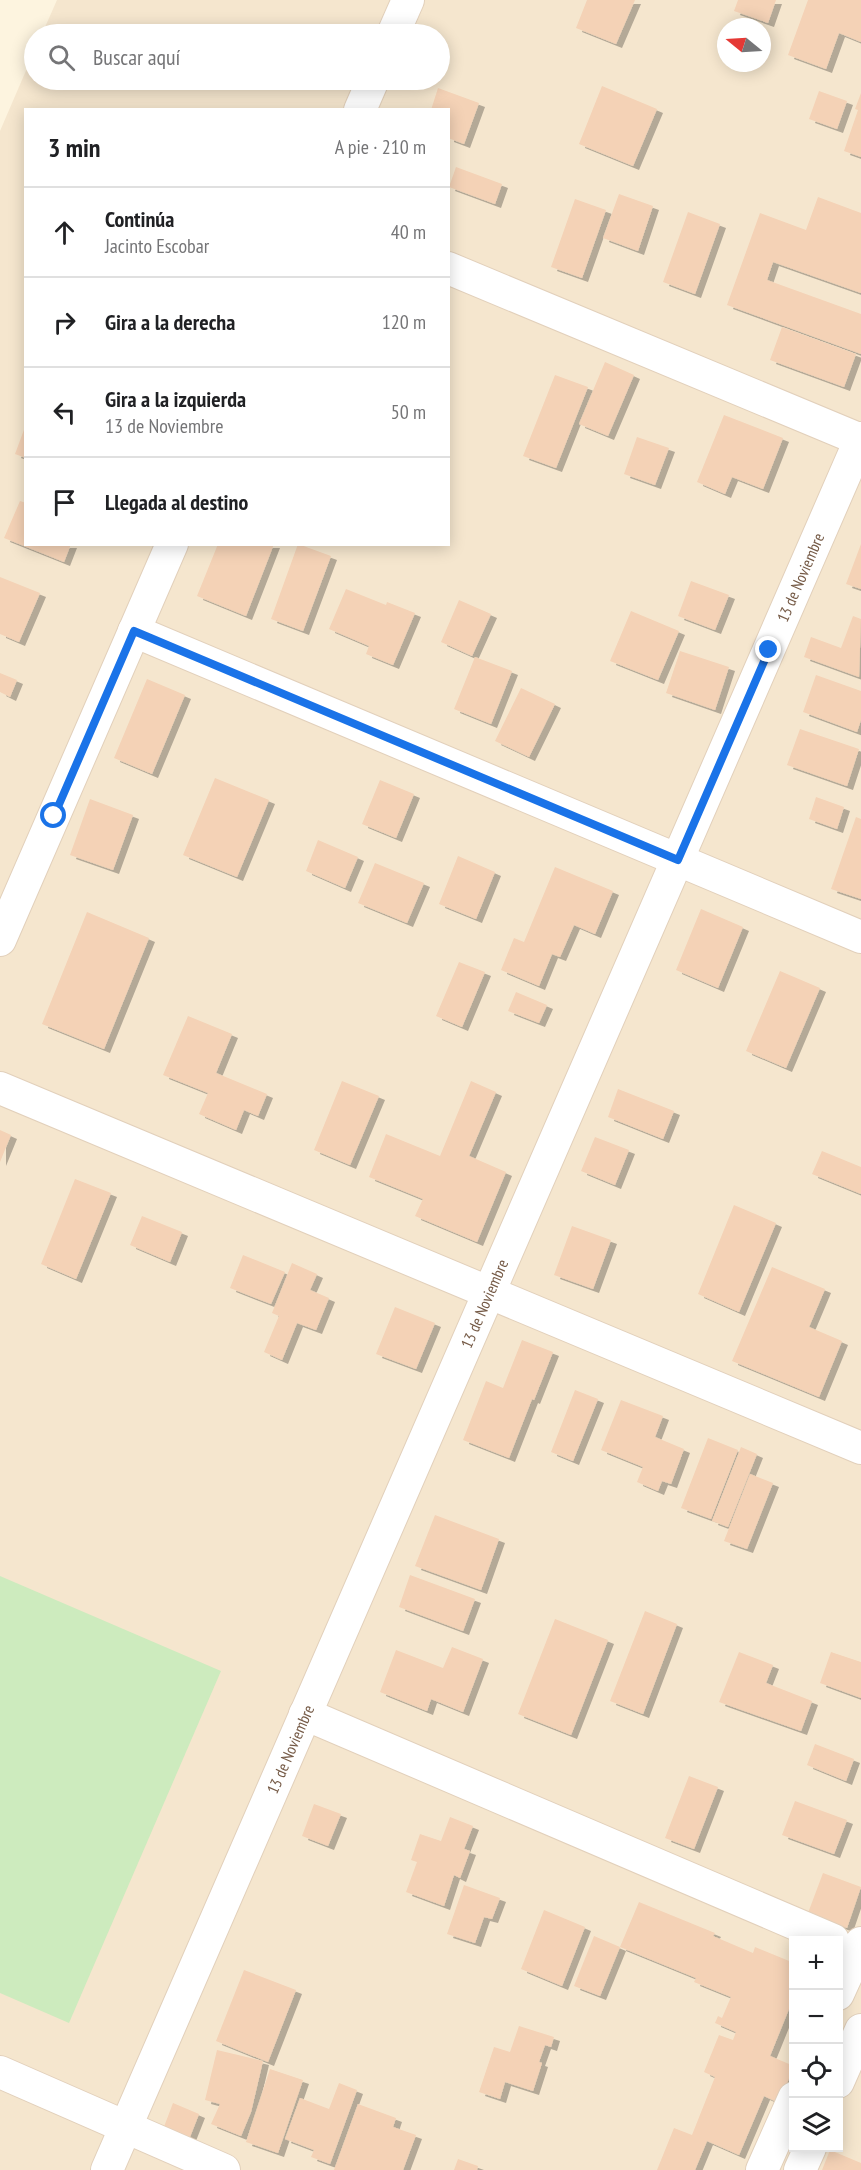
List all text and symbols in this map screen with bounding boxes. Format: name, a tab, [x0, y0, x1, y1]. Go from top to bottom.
north arrow	[717, 18, 771, 72]
search box	[24, 24, 450, 90]
icon: search	[45, 41, 78, 74]
text: Buscar aquí	[93, 43, 180, 71]
text: 3 min	[48, 131, 101, 164]
text: A pie · 210 m	[335, 134, 426, 160]
text: Continúa	[105, 205, 174, 233]
icon: ahead	[48, 216, 81, 249]
text: 40 m	[391, 219, 426, 245]
text: Jacinto Escobar	[105, 233, 209, 259]
icon: right	[48, 306, 81, 339]
text: Gira a la derecha	[105, 308, 235, 336]
text: 120 m	[382, 309, 426, 335]
text: Gira a la izquierda	[105, 385, 246, 413]
icon: left	[48, 396, 81, 429]
text: 50 m	[391, 399, 426, 425]
text: 13 de Noviembre	[105, 413, 223, 439]
icon: arrive	[48, 486, 81, 519]
text: Llegada al destino	[105, 488, 248, 516]
street label: 13 de Noviembre	[772, 530, 828, 625]
route end	[755, 636, 781, 662]
route start	[40, 802, 66, 828]
street label: 13 de Noviembre	[456, 1256, 512, 1351]
street label: 13 de Noviembre	[262, 1702, 318, 1797]
map controls	[789, 1936, 843, 2152]
button: +	[789, 1936, 843, 1990]
button: −	[789, 1990, 843, 2044]
button: locate	[789, 2044, 843, 2098]
button: layers	[789, 2098, 843, 2152]

